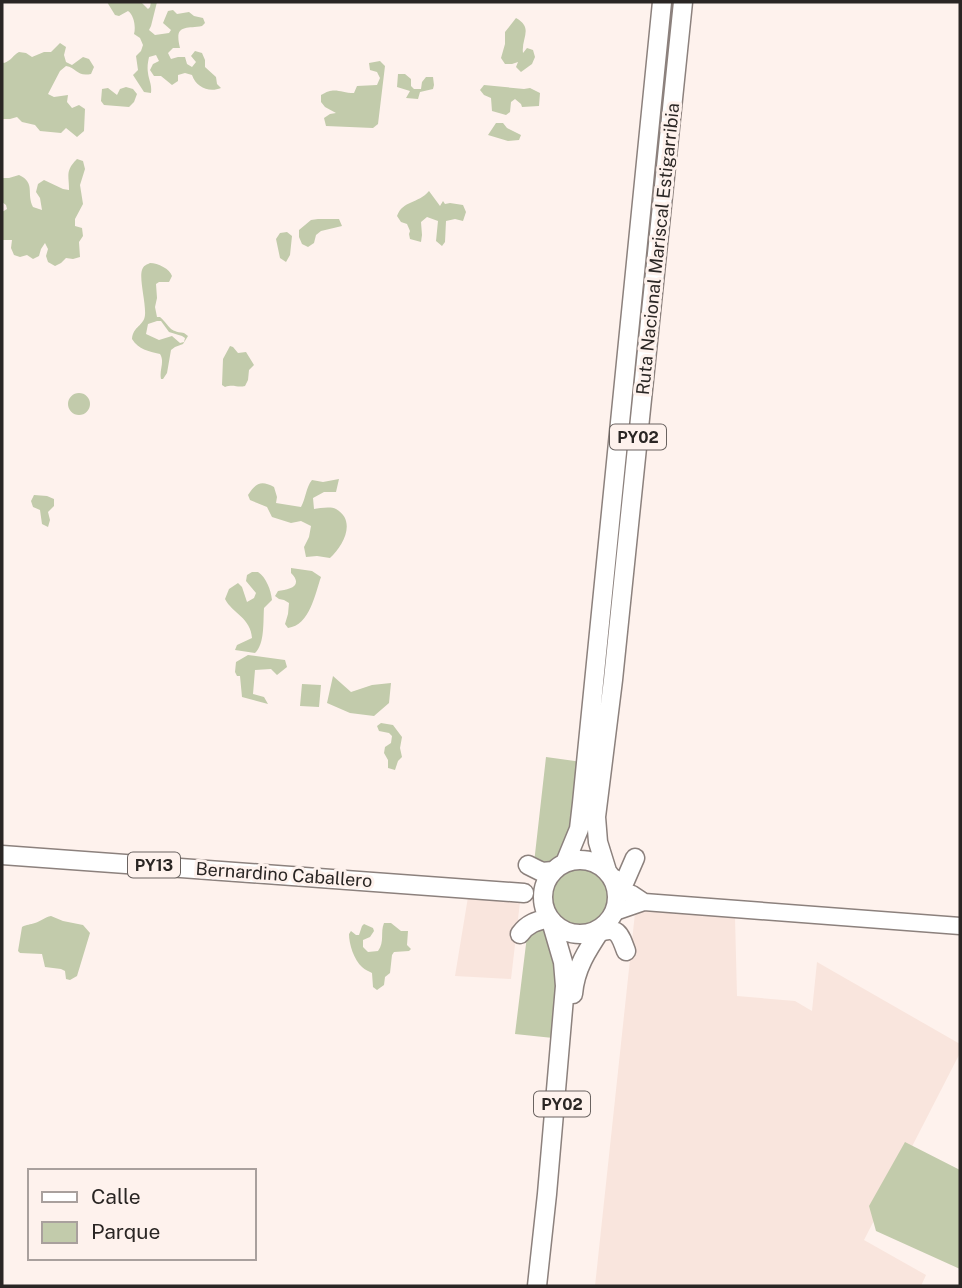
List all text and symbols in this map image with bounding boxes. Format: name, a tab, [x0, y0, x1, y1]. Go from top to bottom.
street label: Ruta Nacional Mariscal Estigarribia	[632, 102, 683, 396]
road number: PY02	[610, 424, 666, 450]
road number: PY13	[128, 852, 180, 878]
street label: Bernardino Caballero	[195, 858, 373, 891]
road number: PY02	[534, 1092, 590, 1116]
legend	[28, 1169, 256, 1260]
text: Calle	[91, 1184, 141, 1209]
text: Parque	[91, 1219, 160, 1244]

